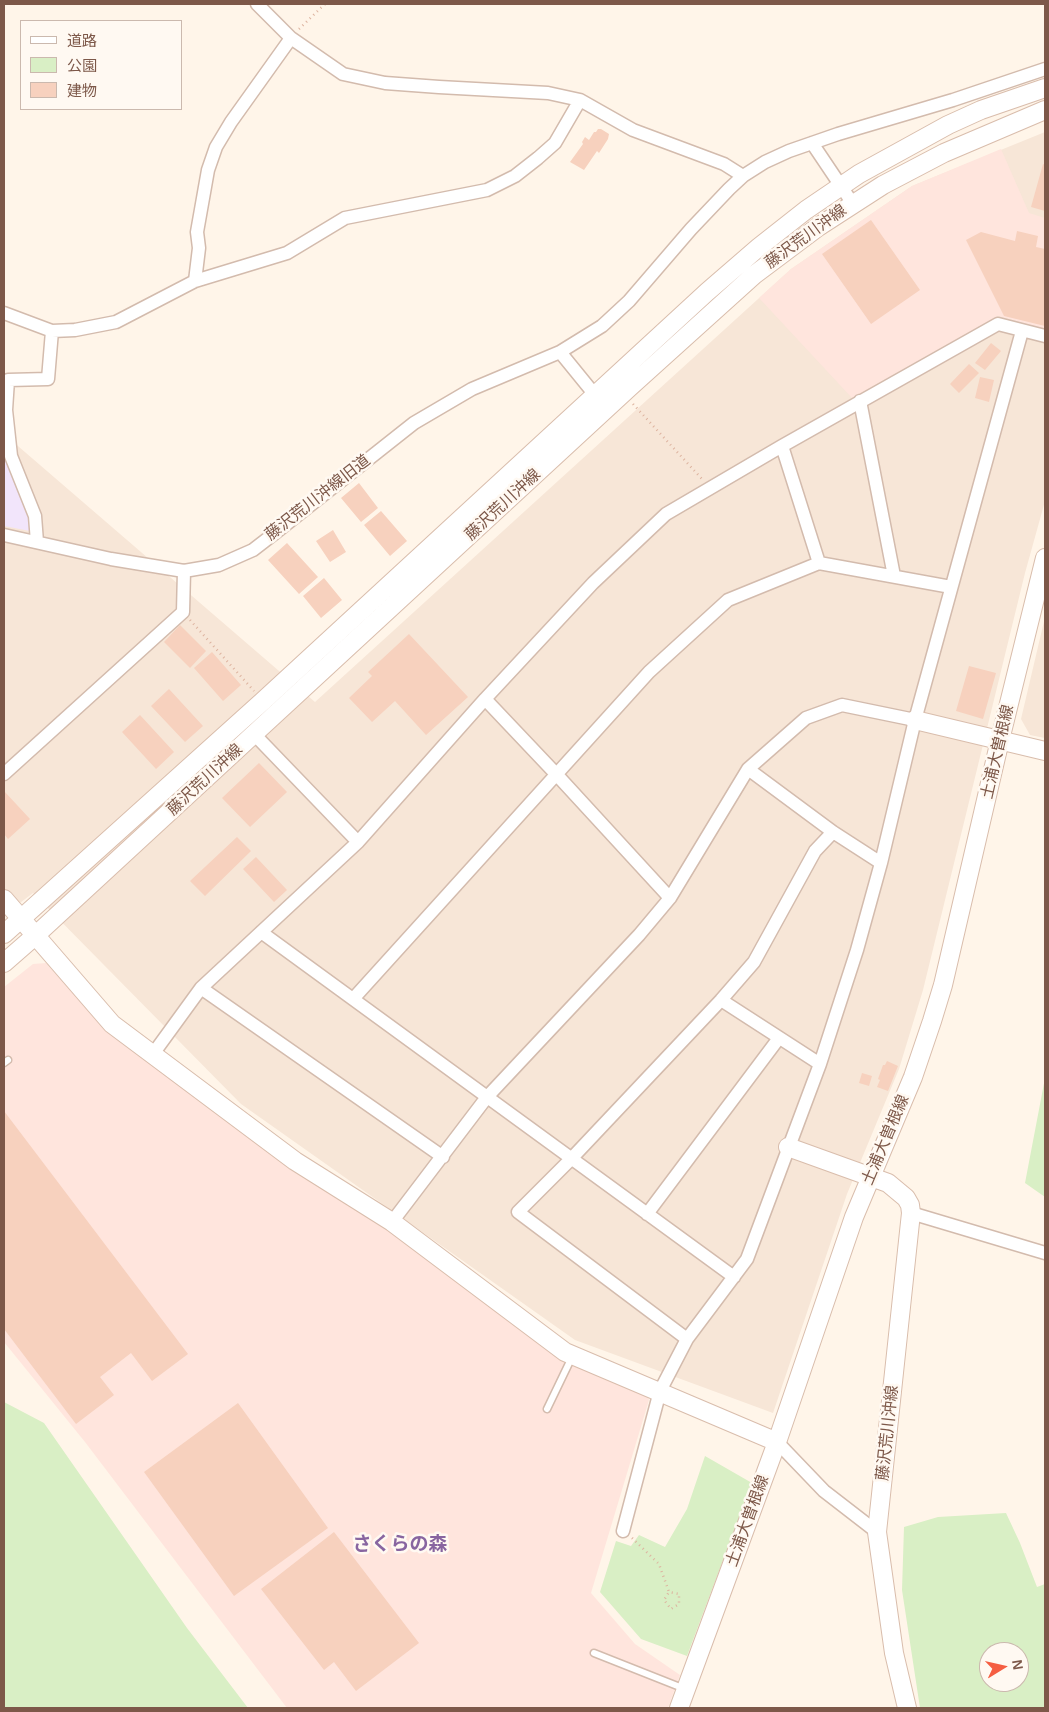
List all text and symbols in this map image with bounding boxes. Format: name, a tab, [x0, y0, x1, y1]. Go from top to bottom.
legend	[20, 20, 182, 110]
text: 道路	[67, 32, 97, 49]
text: 公園	[67, 57, 97, 74]
text: 建物	[67, 82, 97, 99]
street label: 藤沢荒川沖線	[762, 201, 850, 273]
street label: 藤沢荒川沖線旧道	[262, 451, 374, 545]
street label: 藤沢荒川沖線	[461, 465, 545, 545]
street label: 土浦大曽根線	[978, 703, 1018, 801]
street label: 藤沢荒川沖線	[163, 740, 247, 820]
street label: 土浦大曽根線	[858, 1092, 914, 1188]
street label: 藤沢荒川沖線	[873, 1384, 903, 1482]
street label: 土浦大曽根線	[723, 1473, 773, 1569]
district label: さくらの森	[353, 1534, 447, 1556]
north arrow	[979, 1642, 1029, 1692]
text: N	[1009, 1659, 1027, 1671]

